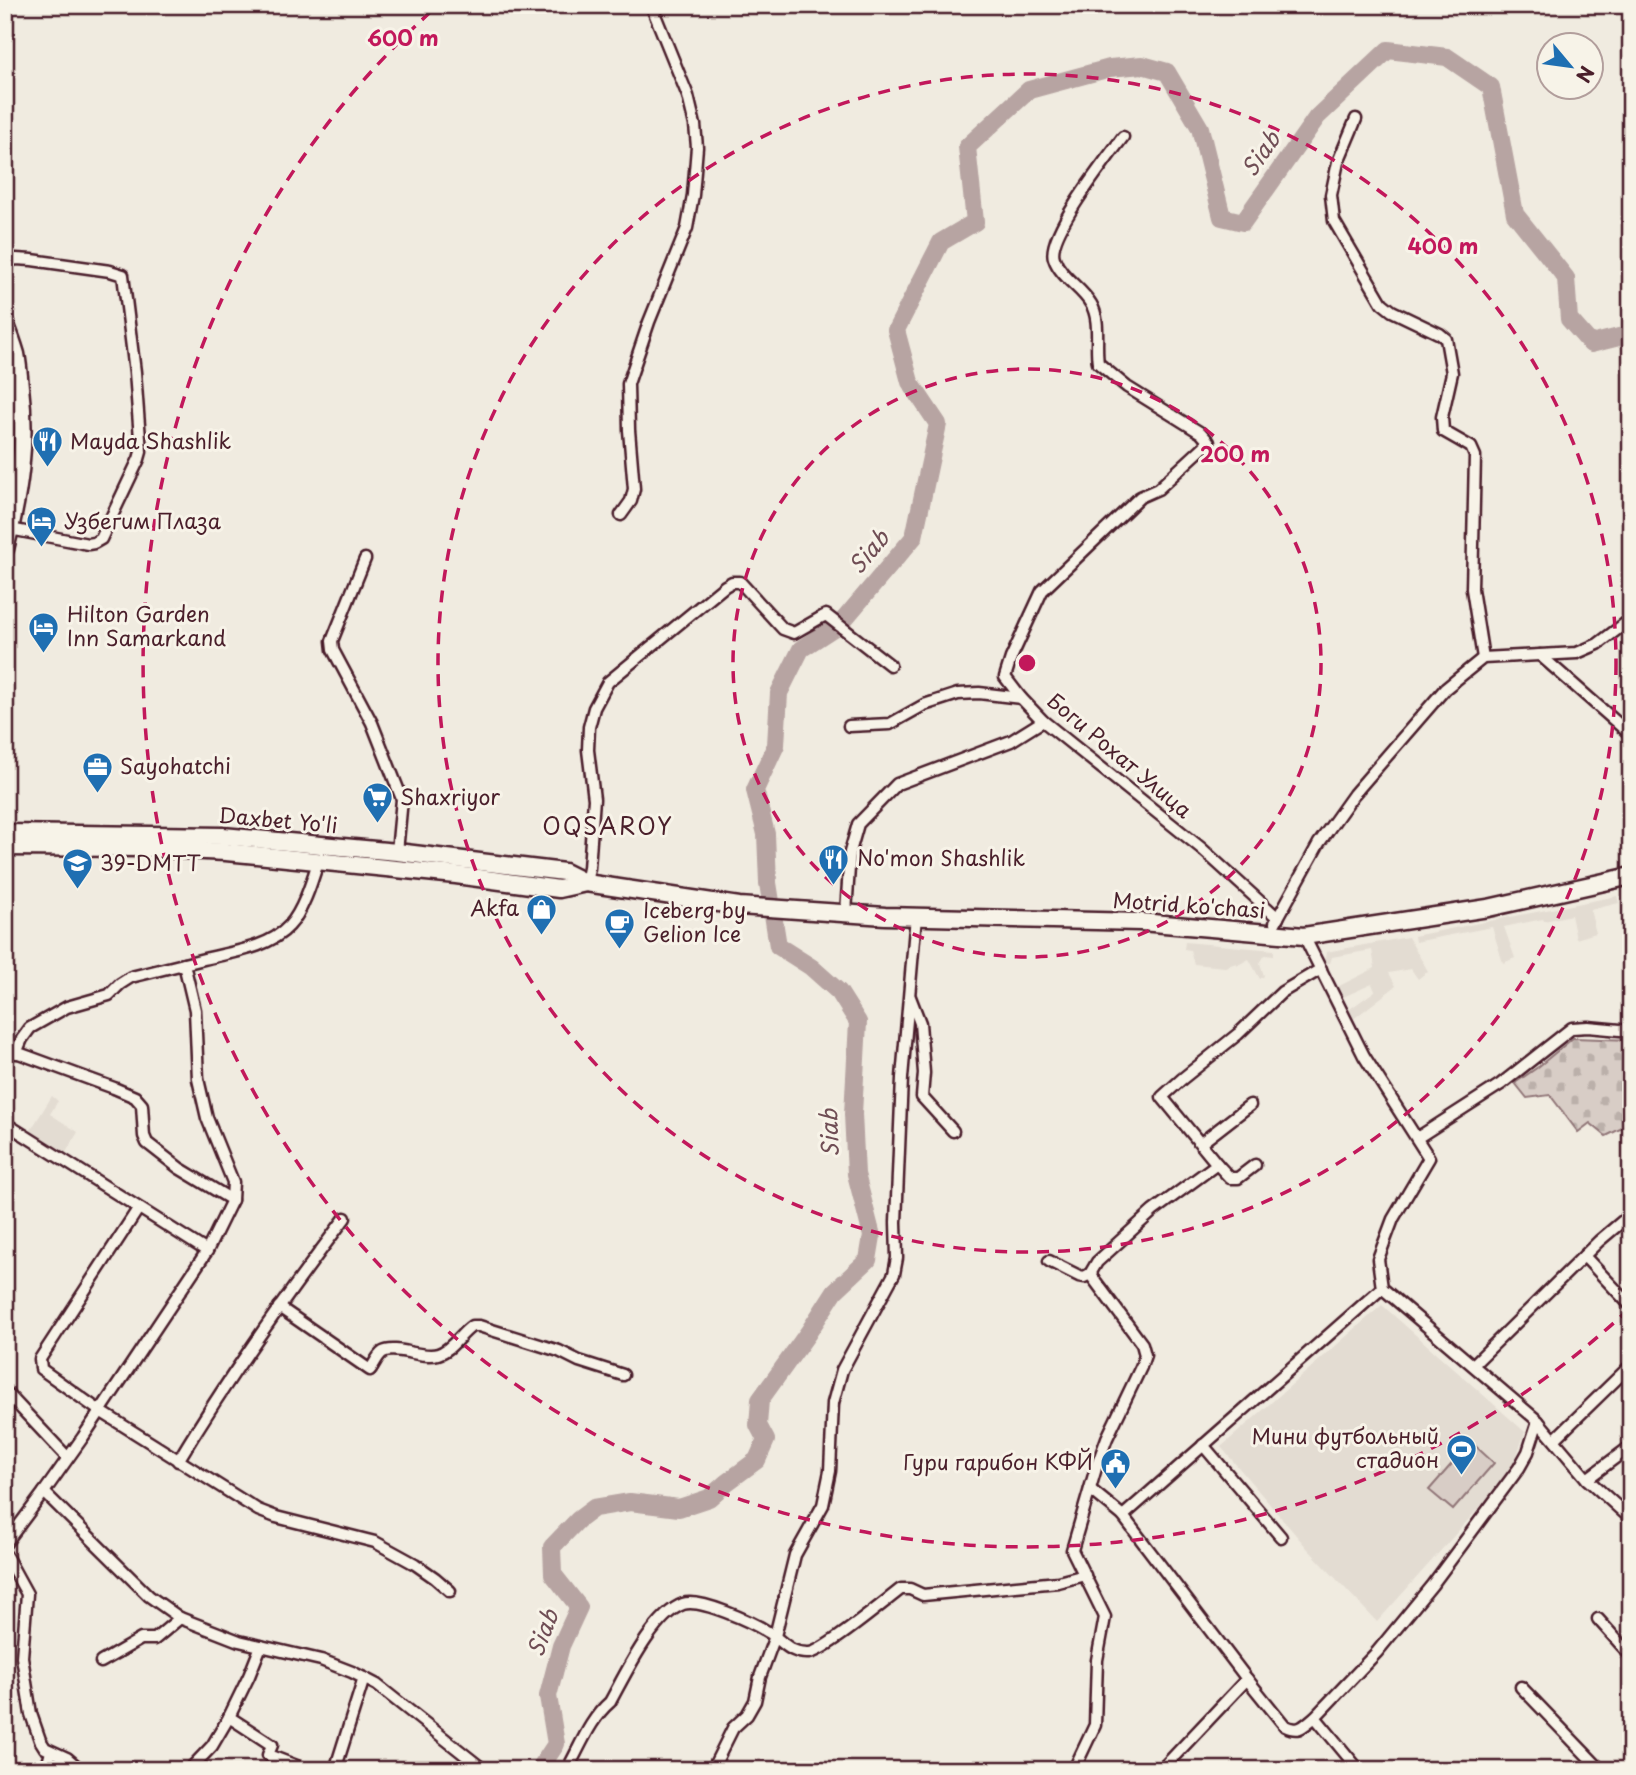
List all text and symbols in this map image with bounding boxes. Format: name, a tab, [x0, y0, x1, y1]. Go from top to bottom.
text: 600 m	[367, 21, 439, 53]
north arrow	[1534, 32, 1604, 102]
text: N	[1570, 61, 1602, 88]
water label: Siab	[1232, 122, 1289, 183]
text: 400 m	[1408, 229, 1478, 261]
place label: Mayda Shashlik	[70, 424, 232, 456]
restaurant icon: Mayda Shashlik	[30, 425, 64, 469]
text: 200 m	[1200, 437, 1270, 469]
place label: Узбегим Плаза	[64, 504, 222, 536]
hotel icon: Узбегим Плаза	[24, 505, 58, 549]
water label: Siab	[839, 520, 898, 581]
place label: Hilton Garden Inn Samarkand	[67, 597, 226, 653]
hotel icon: Hilton Garden Inn Samarkand	[27, 610, 61, 654]
centre of rings	[1015, 651, 1039, 675]
street label: Боги Рохат Улица	[1041, 684, 1200, 825]
place label: Sayohatchi	[120, 749, 231, 781]
office icon: Sayohatchi	[80, 750, 114, 794]
place label: Shaxriyor	[400, 780, 500, 812]
supermarket icon: Shaxriyor	[360, 781, 394, 825]
street label: Daxbet Yo'li	[217, 798, 339, 840]
district label: OQSAROY	[542, 808, 674, 843]
place label: No'mon Shashlik	[857, 841, 1025, 873]
restaurant icon: No'mon Shashlik	[817, 842, 851, 886]
place label: 39-DMTT	[100, 846, 201, 878]
school or university icon: 39-DMTT	[60, 847, 94, 891]
street label: Motrid ko'chasi	[1112, 883, 1267, 925]
place label: Akfa	[470, 891, 519, 923]
shop icon: Akfa	[525, 892, 559, 936]
place label: Iceberg by Gelion Ice	[643, 893, 746, 949]
cafe icon: Iceberg by Gelion Ice	[603, 906, 637, 950]
water label: Siab	[810, 1107, 847, 1158]
place label: Мини футбольный стадион	[1251, 1419, 1439, 1475]
sports icon: Мини футбольный стадион	[1445, 1432, 1479, 1476]
place label: Гури гарибон КФЙ	[903, 1445, 1093, 1477]
public building icon: Гури гарибон КФЙ	[1099, 1446, 1133, 1490]
water label: Siab	[517, 1602, 567, 1661]

